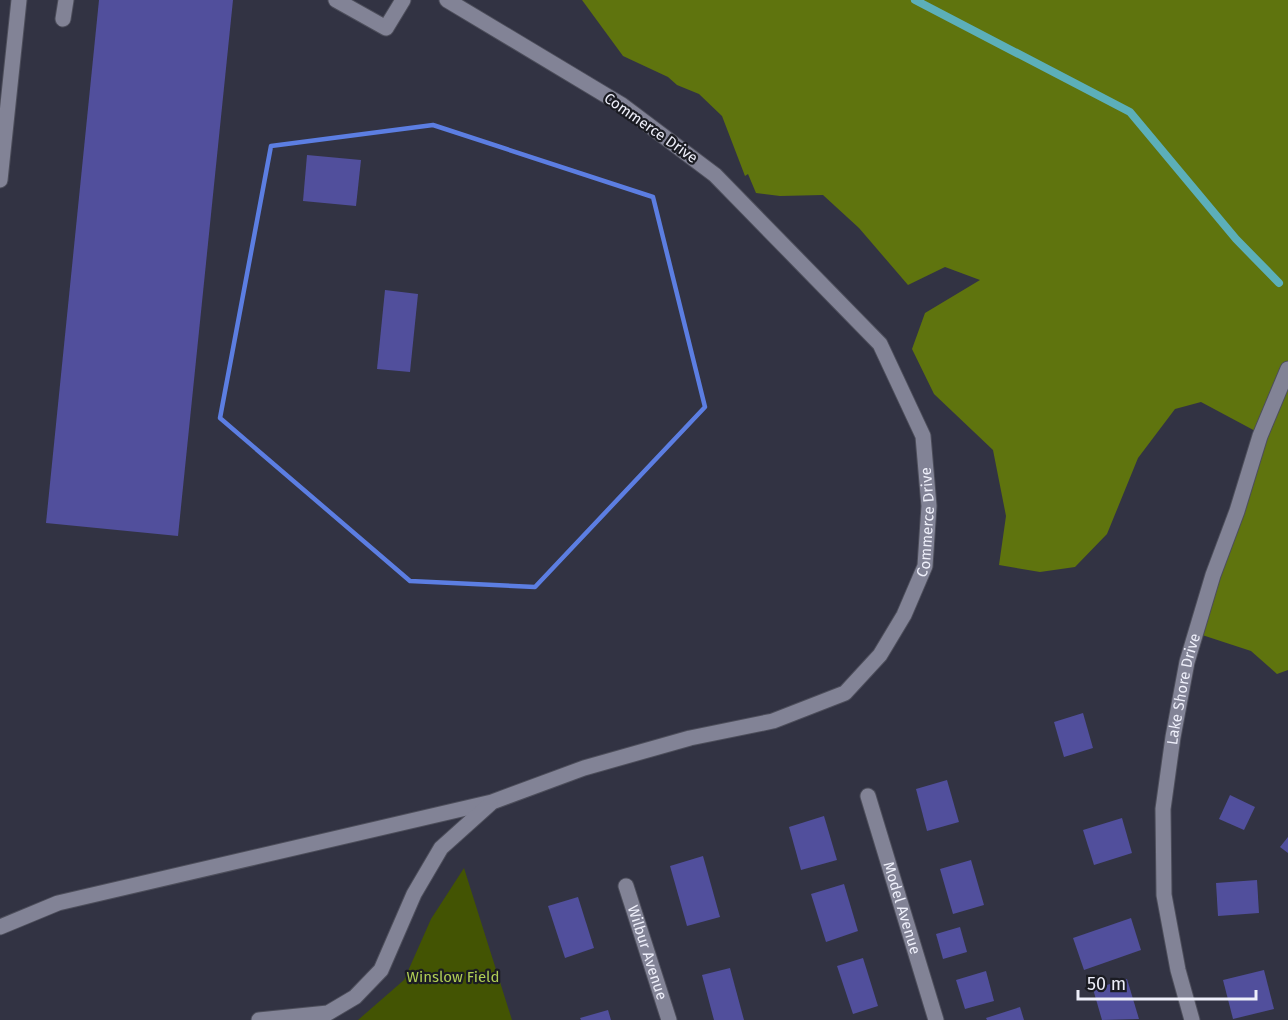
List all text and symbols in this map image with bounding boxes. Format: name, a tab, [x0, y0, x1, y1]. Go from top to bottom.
street label: Commerce Drive	[601, 89, 701, 167]
street label: Commerce Drive	[912, 467, 938, 580]
street label: Lake Shore Drive	[1163, 631, 1204, 746]
street label: Model Avenue	[879, 859, 925, 956]
street label: Wilbur Avenue	[624, 903, 671, 1002]
scale bar	[1078, 963, 1256, 1001]
park label: Winslow Field	[407, 968, 499, 986]
text: 50 m	[1087, 973, 1126, 995]

